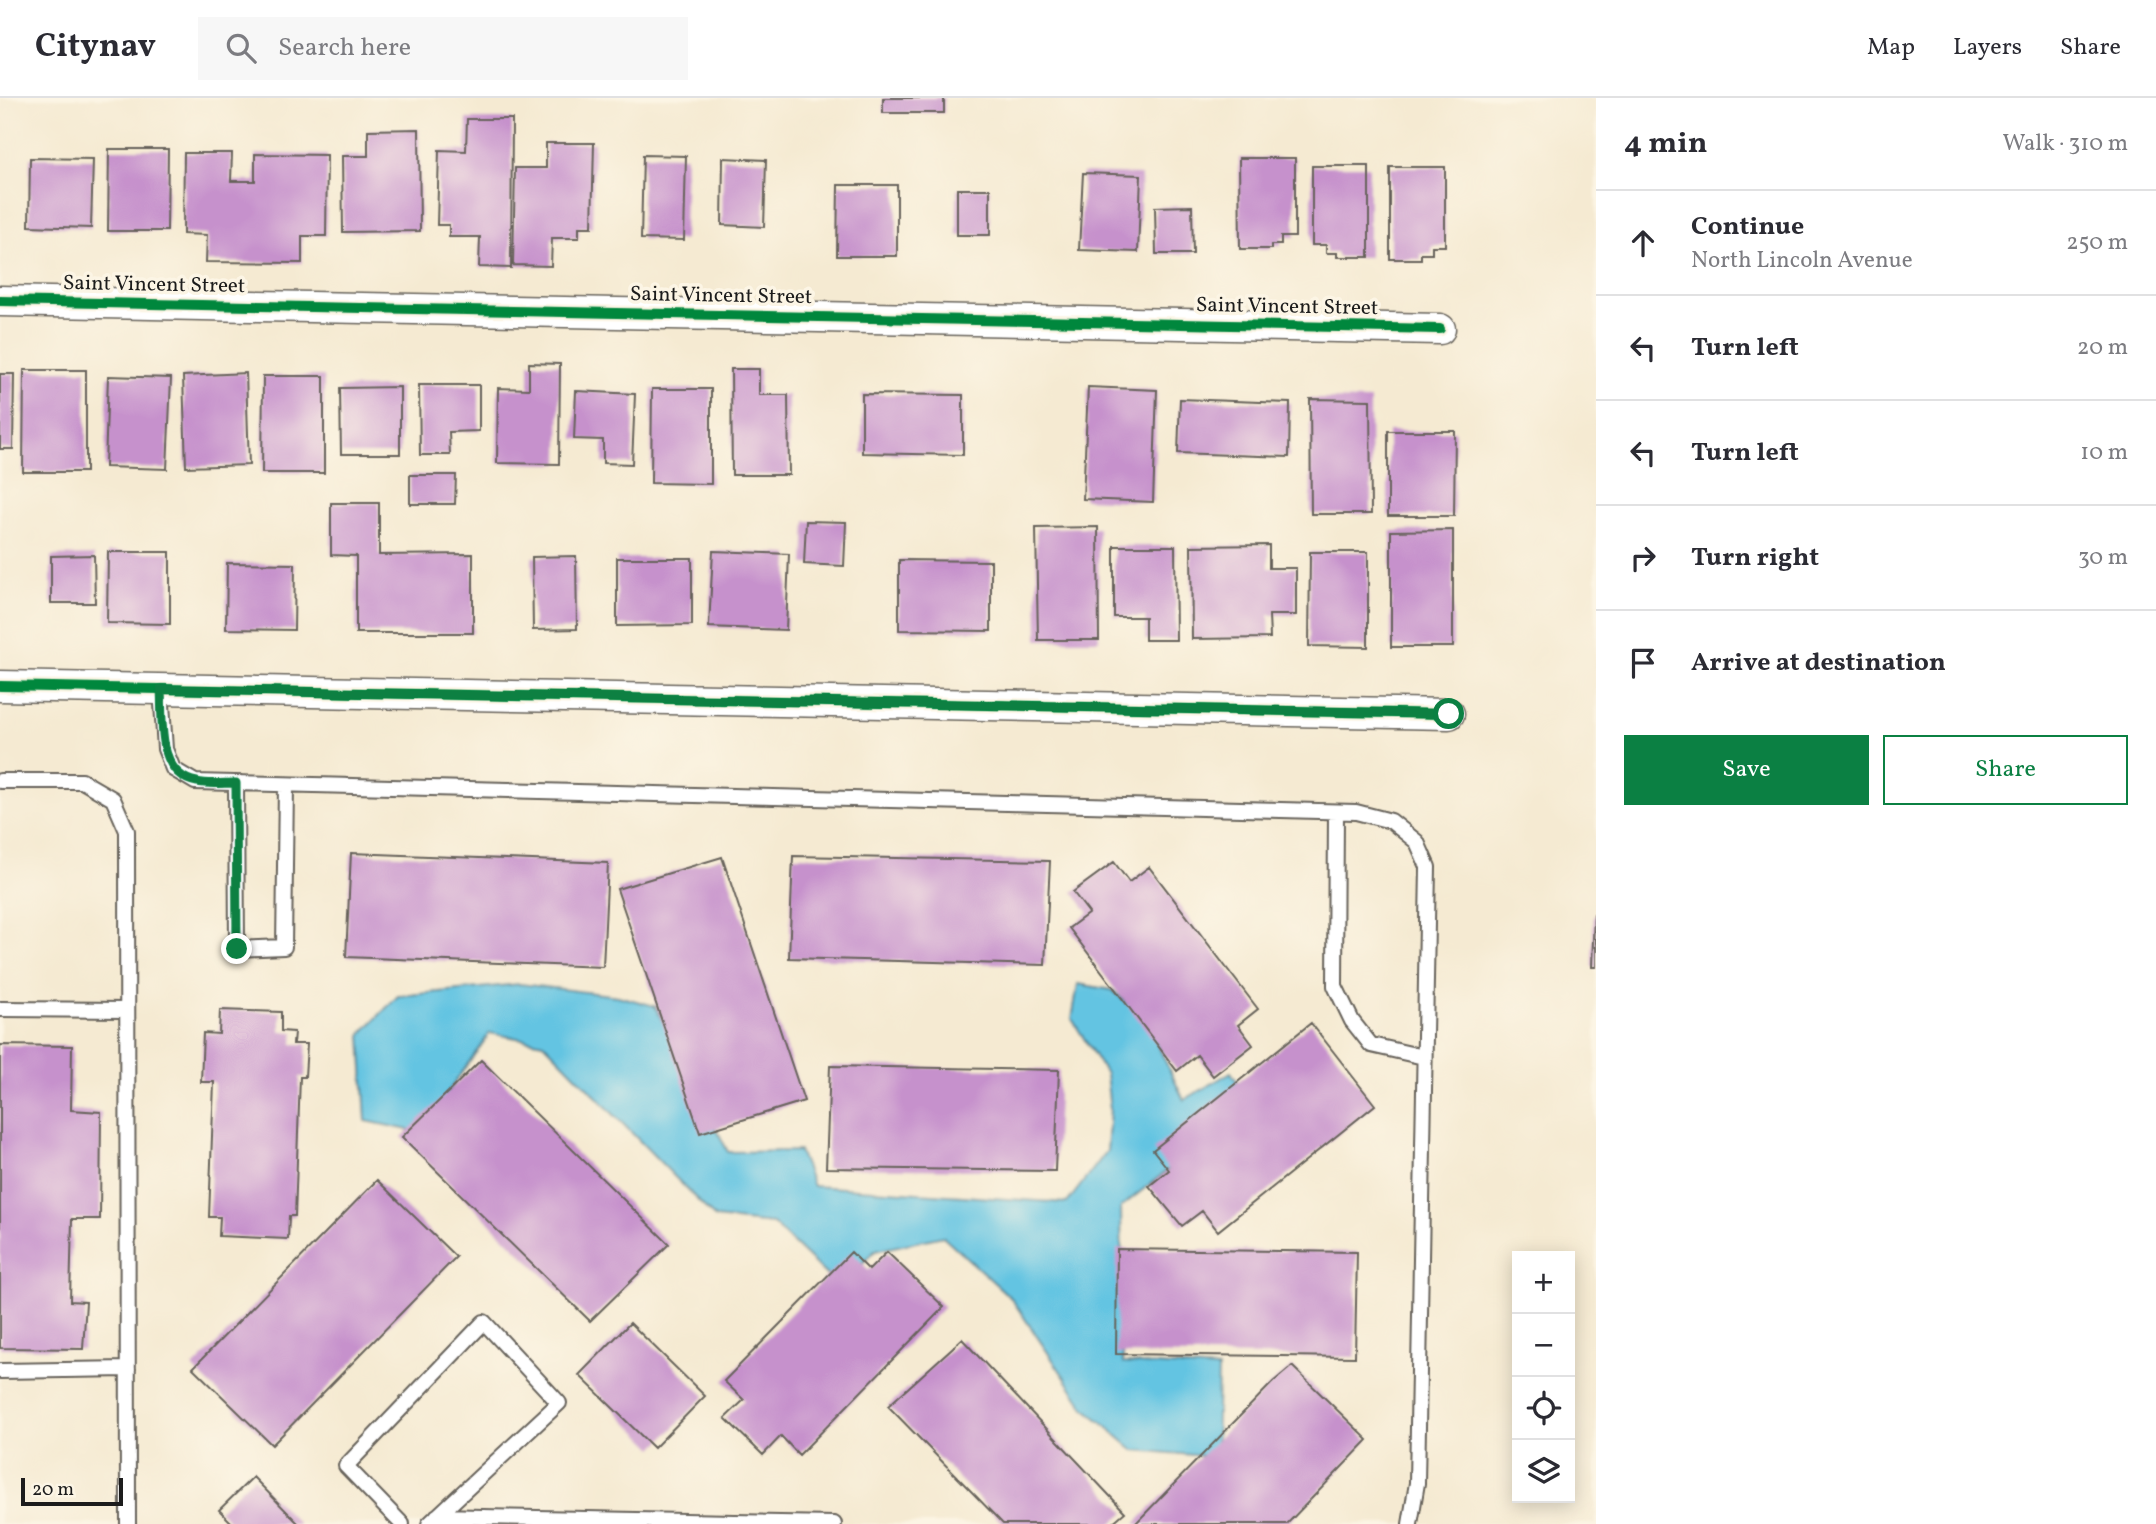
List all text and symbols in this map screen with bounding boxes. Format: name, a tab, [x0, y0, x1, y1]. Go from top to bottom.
search box	[198, 17, 688, 80]
text: Citynav	[35, 25, 156, 71]
icon: search	[222, 29, 260, 67]
text: Search here	[278, 30, 411, 66]
text: Map	[1867, 31, 1915, 65]
text: Layers	[1953, 31, 2022, 65]
text: Share	[2060, 31, 2121, 65]
text: 4 min	[1624, 123, 1708, 165]
text: Walk · 310 m	[2002, 128, 2128, 160]
text: Continue	[1691, 209, 1804, 245]
icon: ahead	[1624, 224, 1662, 262]
text: 250 m	[2066, 227, 2128, 259]
text: North Lincoln Avenue	[1691, 245, 1913, 277]
street label: Saint Vincent Street	[62, 269, 246, 301]
street label: Saint Vincent Street	[629, 280, 813, 312]
street label: Saint Vincent Street	[1195, 291, 1379, 323]
icon: left	[1624, 329, 1662, 367]
text: Turn left	[1691, 330, 1799, 366]
text: 20 m	[2077, 332, 2128, 364]
icon: left	[1624, 434, 1662, 472]
text: Turn left	[1691, 435, 1799, 471]
text: 10 m	[2080, 437, 2128, 469]
icon: right	[1624, 539, 1662, 577]
text: Turn right	[1691, 540, 1819, 576]
text: 30 m	[2078, 542, 2128, 574]
icon: arrive	[1624, 644, 1662, 682]
text: Arrive at destination	[1691, 645, 1946, 681]
route start	[1433, 698, 1464, 729]
button: Save	[1624, 735, 1869, 805]
button: Share	[1883, 735, 2128, 805]
route end	[221, 933, 252, 964]
map controls	[1512, 1251, 1575, 1503]
button: +	[1512, 1251, 1575, 1314]
button: −	[1512, 1314, 1575, 1377]
button: locate	[1512, 1377, 1575, 1440]
button: layers	[1512, 1440, 1575, 1503]
scale bar	[21, 1475, 122, 1507]
text: 20 m	[32, 1477, 74, 1503]

